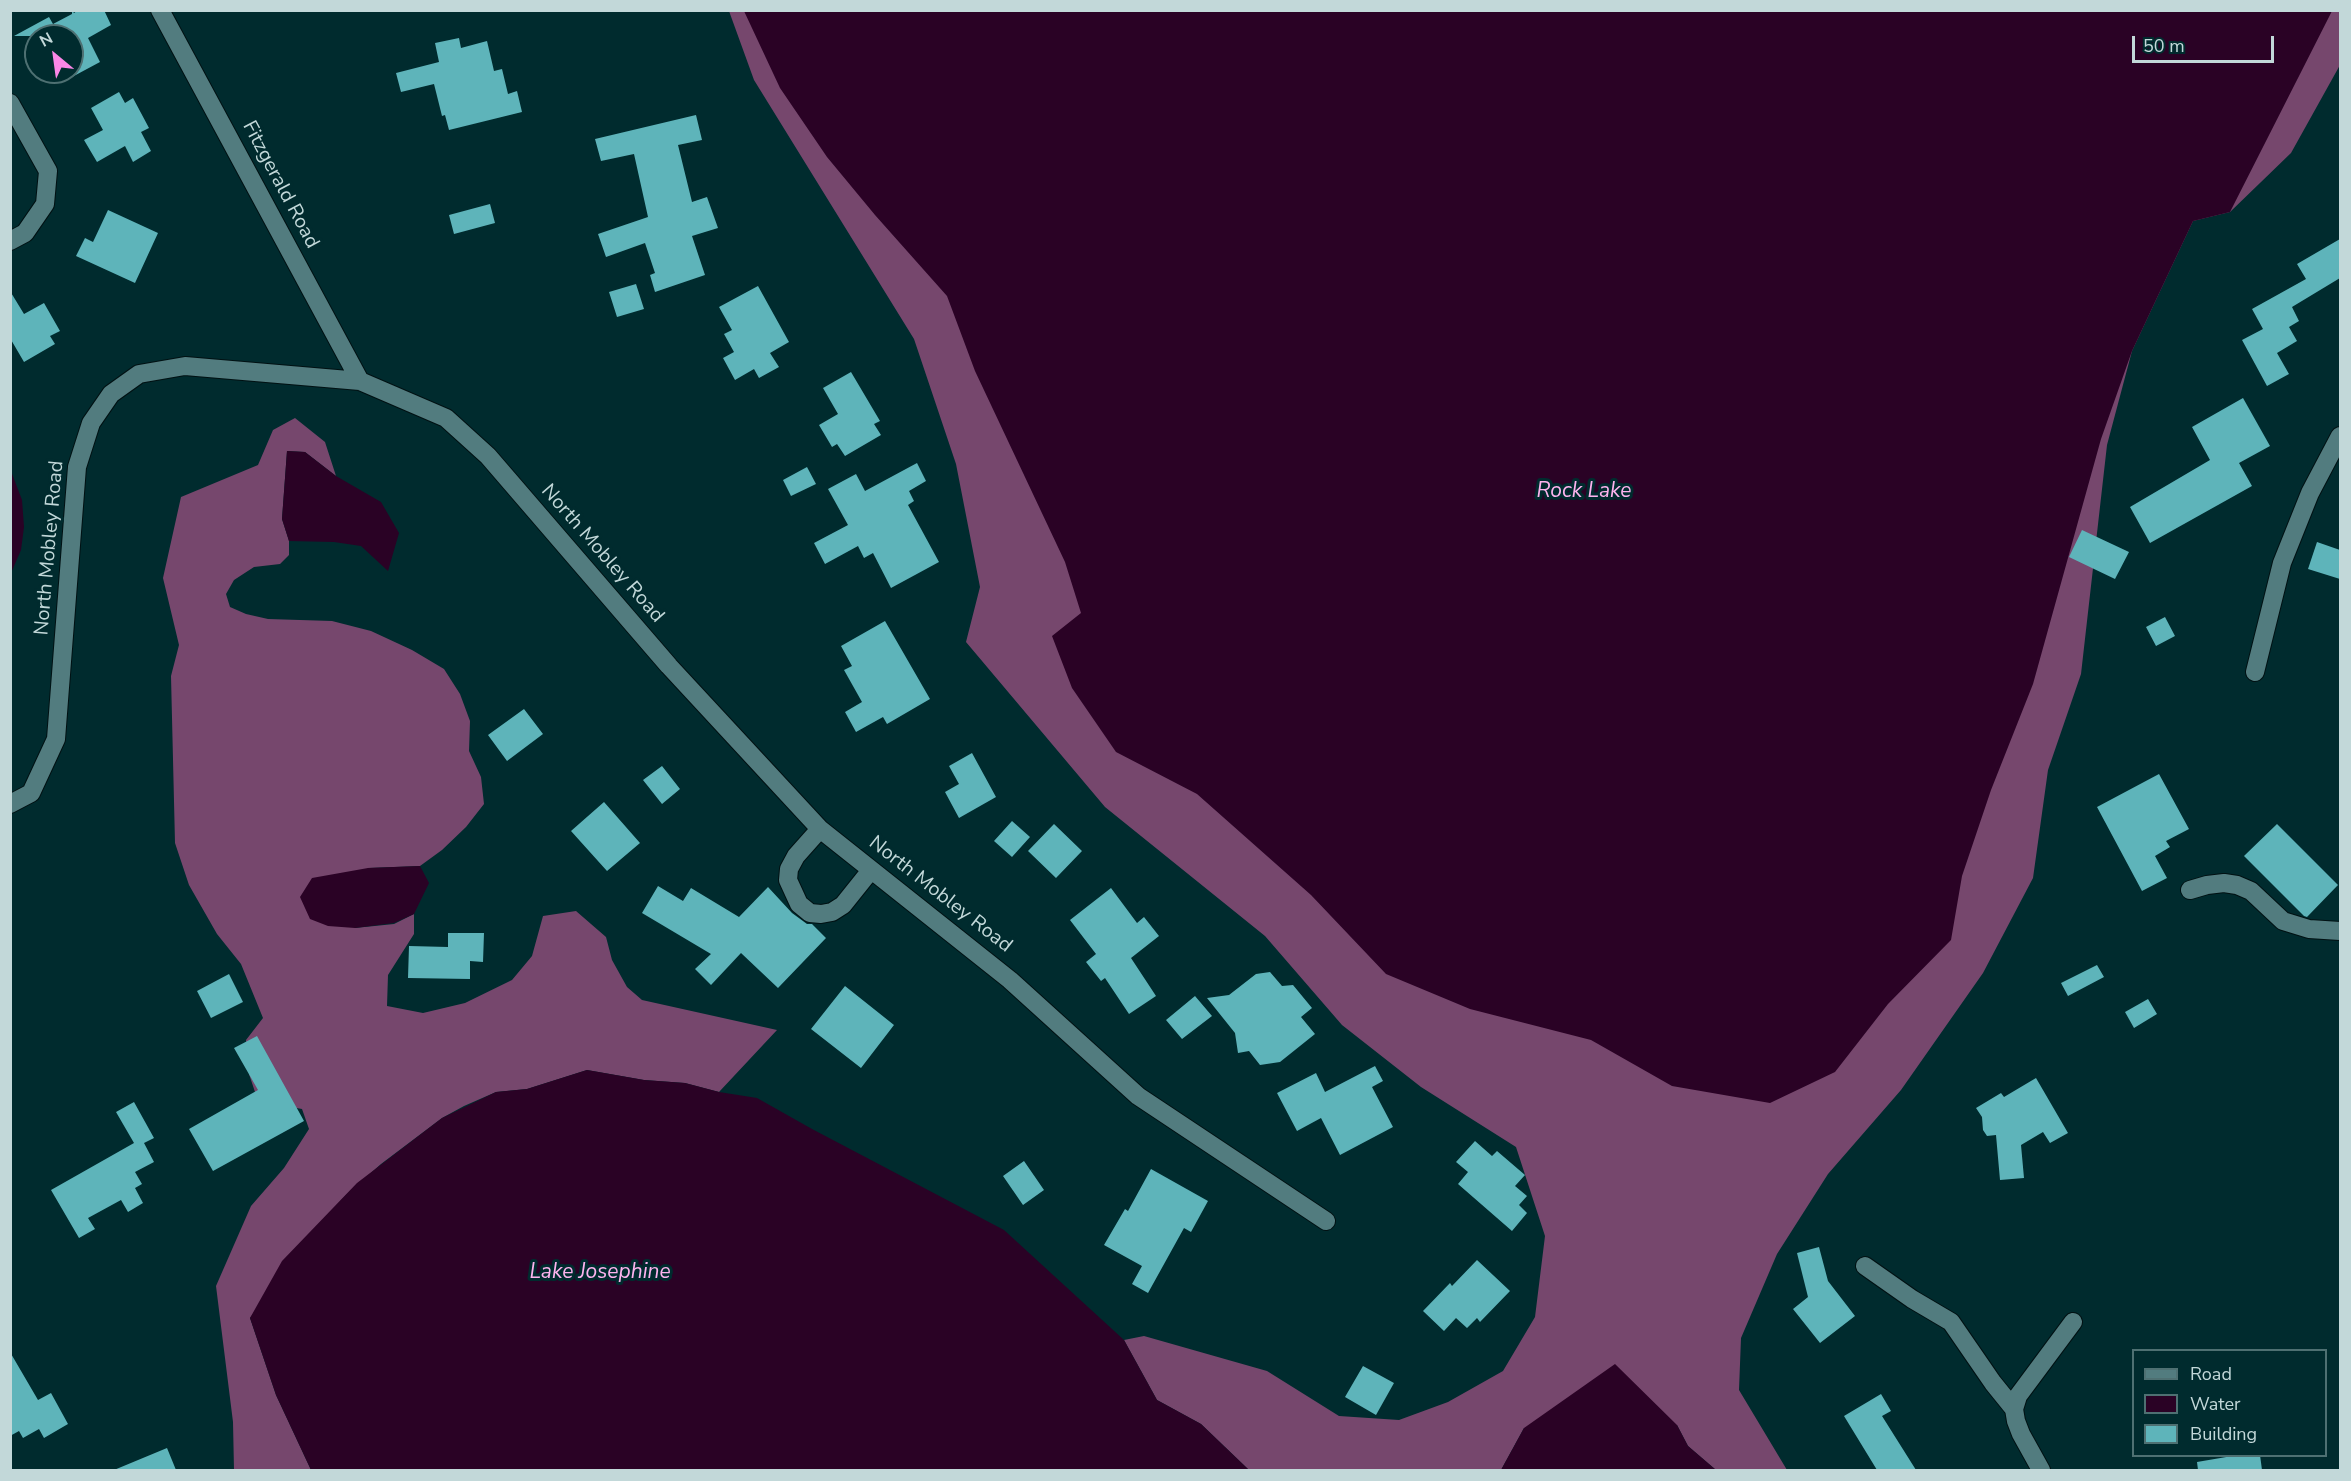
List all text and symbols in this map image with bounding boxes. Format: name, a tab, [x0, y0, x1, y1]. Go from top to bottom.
north arrow	[24, 24, 84, 84]
scale bar	[2135, 24, 2278, 62]
text: N	[36, 27, 57, 53]
text: 50 m	[2143, 34, 2185, 58]
street label: Fitzgerald Road	[236, 117, 324, 253]
street label: North Mobley Road	[30, 460, 70, 636]
water label: Rock Lake	[1536, 479, 1632, 505]
street label: North Mobley Road	[535, 480, 669, 628]
street label: North Mobley Road	[864, 832, 1016, 958]
water label: Lake Josephine	[529, 1260, 671, 1286]
legend	[2132, 1349, 2327, 1457]
text: Road	[2190, 1362, 2232, 1386]
text: Water	[2190, 1392, 2241, 1416]
text: Building	[2190, 1422, 2257, 1446]

